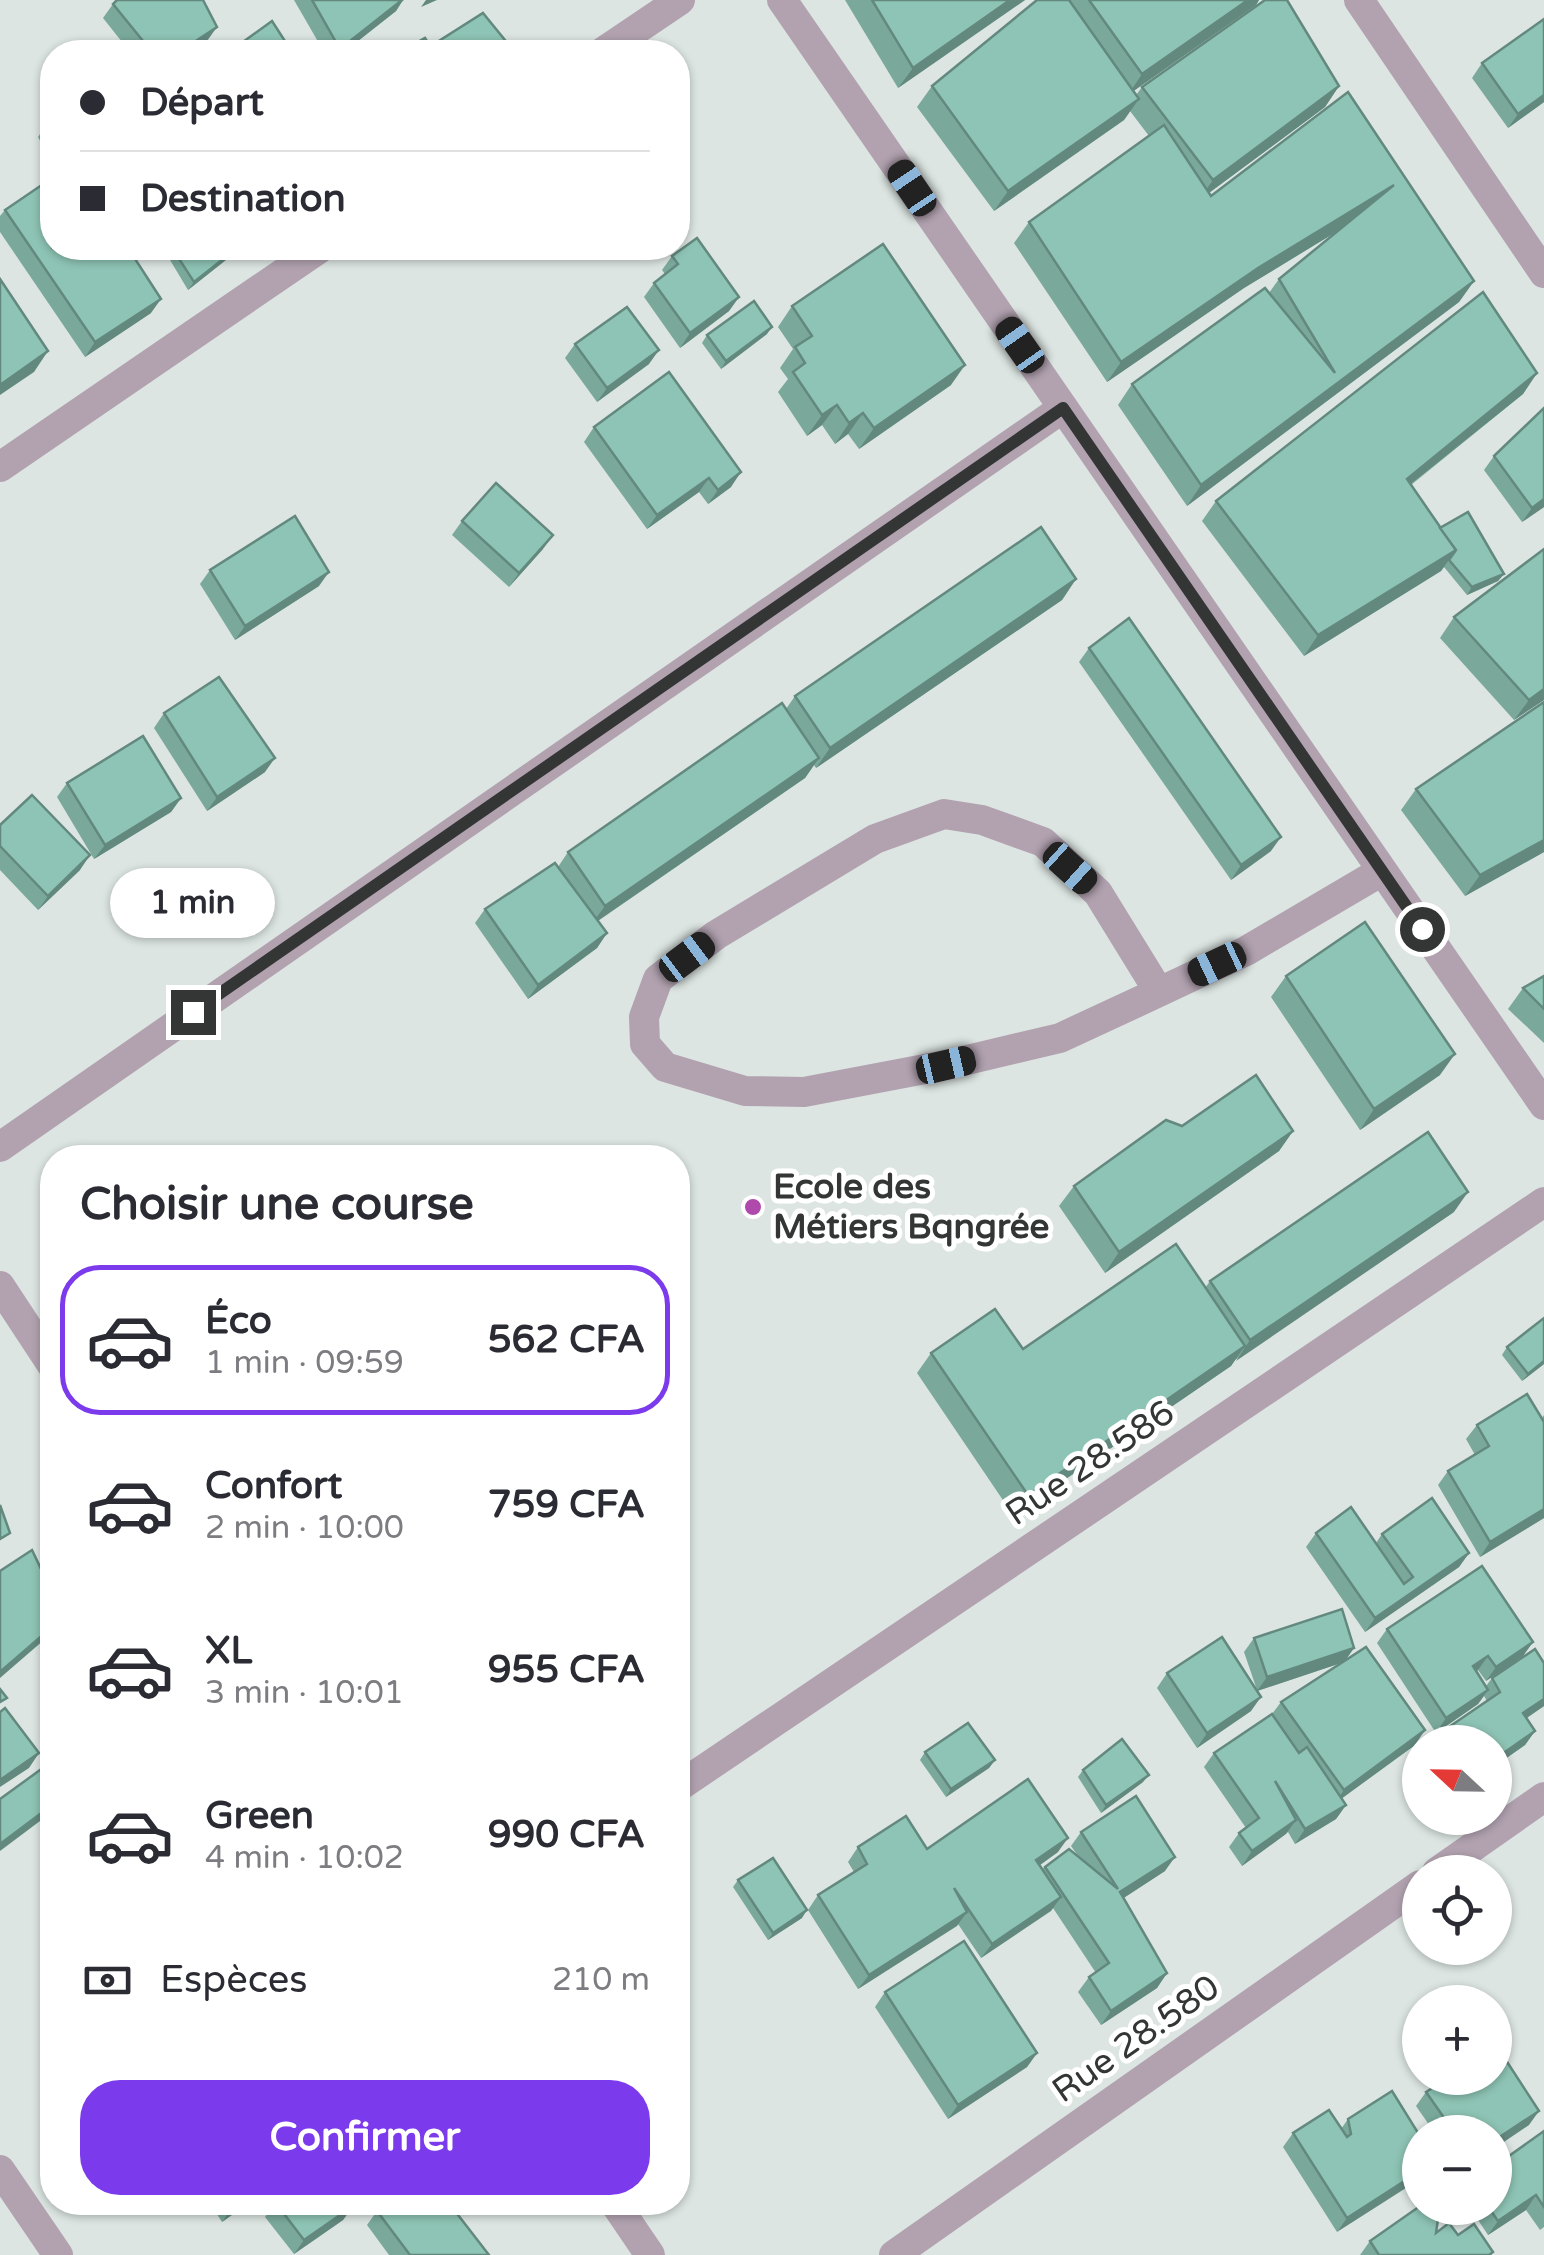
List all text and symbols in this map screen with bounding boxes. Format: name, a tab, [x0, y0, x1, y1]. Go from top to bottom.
text: Départ	[140, 80, 264, 126]
car	[883, 155, 941, 221]
text: Destination	[140, 176, 346, 222]
car	[991, 312, 1049, 378]
car	[1038, 837, 1102, 899]
callout: 1 min	[110, 867, 276, 937]
text: 1 min	[150, 884, 235, 922]
route start	[1400, 907, 1445, 952]
car	[654, 927, 720, 987]
car	[1183, 938, 1251, 990]
route end	[171, 990, 216, 1035]
car	[913, 1044, 979, 1086]
place label: Ecole des Métiers Bqngrée	[773, 1166, 1049, 1248]
text: Choisir une course	[80, 1178, 474, 1232]
marker: Ecole des Métiers Bqngrée	[742, 1196, 764, 1218]
icon: car	[85, 1295, 175, 1385]
text: Éco	[205, 1298, 272, 1344]
text: 562 CFA	[488, 1317, 645, 1363]
text: 1 min · 09:59	[205, 1344, 404, 1382]
street label: Rue 28.586	[998, 1391, 1182, 1535]
icon: car	[85, 1460, 175, 1550]
text: Confort	[205, 1463, 342, 1509]
text: 759 CFA	[488, 1482, 645, 1528]
text: 2 min · 10:00	[205, 1509, 404, 1547]
icon: car	[85, 1625, 175, 1715]
text: XL	[205, 1628, 252, 1674]
text: 955 CFA	[488, 1647, 645, 1693]
text: 3 min · 10:01	[205, 1674, 404, 1712]
north arrow	[1402, 1725, 1512, 1835]
map controls	[1402, 1725, 1512, 2225]
icon: car	[85, 1790, 175, 1880]
text: Green	[205, 1793, 314, 1839]
text: 990 CFA	[488, 1812, 645, 1858]
text: 4 min · 10:02	[205, 1839, 404, 1877]
button: locate	[1402, 1855, 1512, 1965]
icon: cash	[80, 1953, 135, 2008]
text: Espèces	[160, 1957, 308, 2003]
text: 210 m	[552, 1961, 650, 1999]
street label: Rue 28.580	[1044, 1966, 1228, 2112]
button: +	[1402, 1985, 1512, 2095]
button: Confirmer	[80, 2080, 650, 2195]
button: −	[1402, 2115, 1512, 2225]

